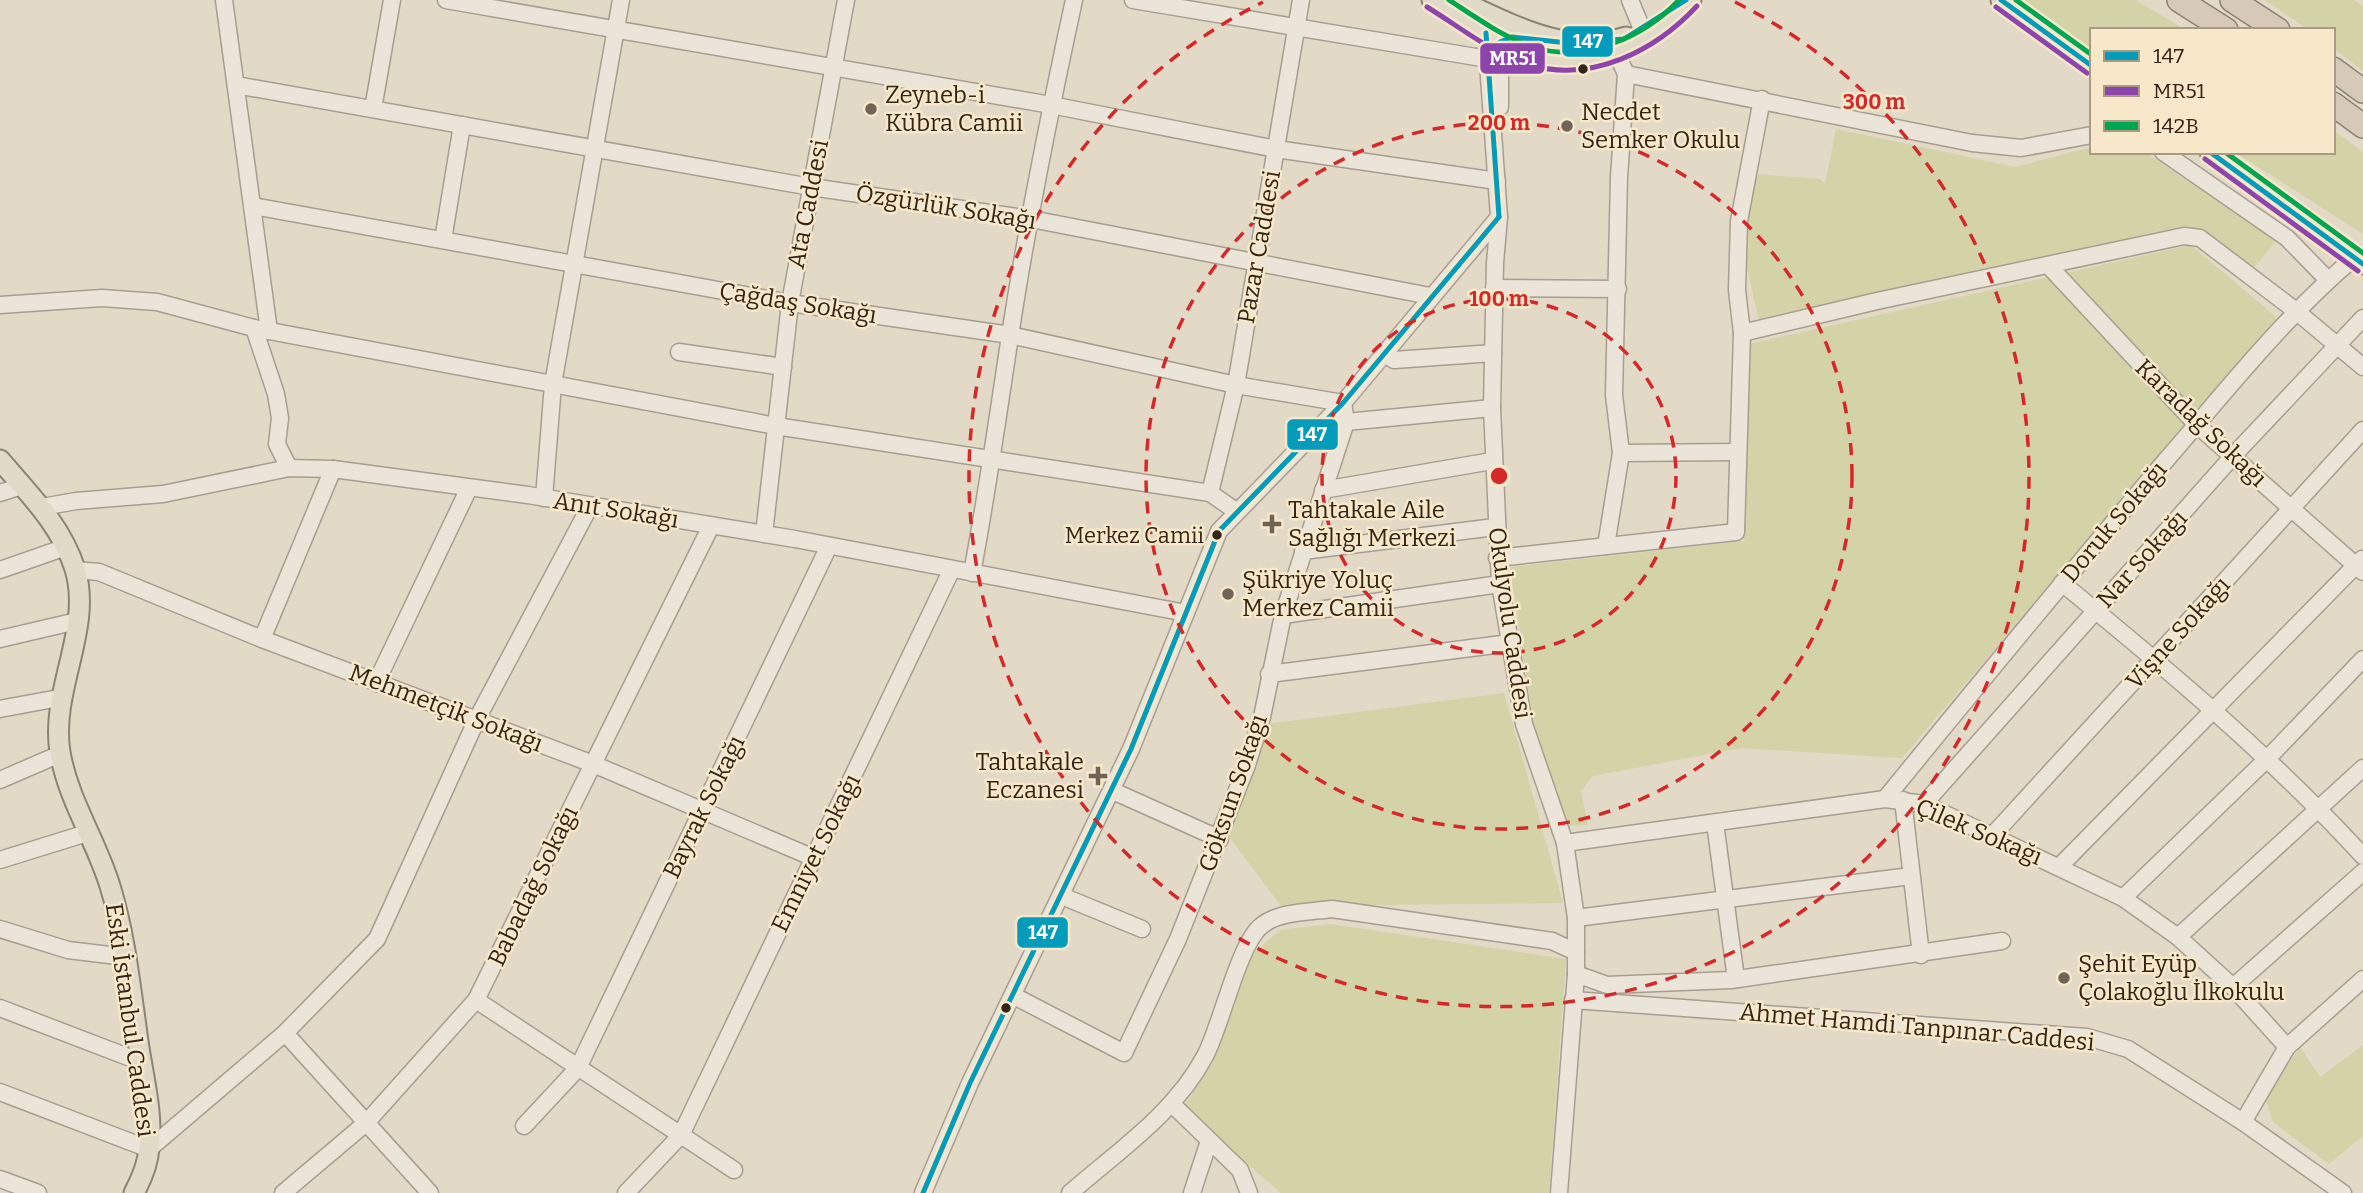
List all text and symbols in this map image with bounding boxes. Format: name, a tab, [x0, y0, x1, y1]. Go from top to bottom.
line badge: 147	[1561, 25, 1614, 58]
legend	[2090, 28, 2335, 154]
text: 147	[1573, 30, 1603, 53]
line badge: MR51	[1479, 42, 1546, 75]
text: 147	[2153, 43, 2185, 69]
text: MR51	[1489, 47, 1538, 70]
unlabelled marker	[1576, 62, 1590, 76]
text: MR51	[2153, 78, 2205, 104]
place label: Zeyneb-i Kübra Camii	[885, 81, 1023, 137]
text: 300 m	[1843, 89, 1905, 115]
place label: Necdet Semker Okulu	[1581, 98, 1740, 154]
marker: Zeyneb-i Kübra Camii	[863, 101, 879, 117]
text: 200 m	[1468, 110, 1530, 136]
text: 142B	[2153, 113, 2199, 139]
marker: Necdet Semker Okulu	[1559, 118, 1575, 134]
street label: Ata Caddesi	[782, 137, 834, 271]
street label: Pazar Caddesi	[1232, 168, 1286, 326]
street label: Özgürlük Sokağı	[854, 179, 1038, 235]
street label: Çağdaş Sokağı	[717, 277, 879, 329]
text: 100 m	[1469, 286, 1529, 312]
street label: Karadağ Sokağı	[2130, 353, 2272, 493]
line badge: 147	[1286, 418, 1339, 451]
text: 147	[1297, 423, 1327, 446]
street label: Doruk Sokağı	[2055, 456, 2173, 588]
centre of rings	[1487, 464, 1511, 488]
street label: Anıt Sokağı	[551, 486, 681, 534]
place label: Tahtakale Aile Sağlığı Merkezi	[1288, 496, 1456, 552]
street label: Nar Sokağı	[2091, 505, 2193, 613]
marker: Tahtakale Aile Sağlığı Merkezi	[1262, 514, 1282, 534]
place label: Merkez Camii	[1065, 522, 1204, 549]
street label: Okulyolu Caddesi	[1483, 525, 1537, 721]
marker: Merkez Camii	[1210, 528, 1224, 542]
place label: Şükriye Yoluç Merkez Camii	[1242, 566, 1394, 622]
street label: Vişne Sokağı	[2120, 571, 2236, 695]
marker: Şükriye Yoluç Merkez Camii	[1220, 586, 1236, 602]
street label: Mehmetçik Sokağı	[345, 658, 547, 758]
street label: Göksun Sokağı	[1193, 711, 1273, 875]
street label: Bayrak Sokağı	[657, 731, 751, 883]
place label: Tahtakale Eczanesi	[976, 748, 1084, 804]
marker: Tahtakale Eczanesi	[1090, 768, 1106, 784]
street label: Emniyet Sokağı	[766, 769, 866, 937]
street label: Çilek Sokağı	[1912, 793, 2046, 871]
street label: Babadağ Sokağı	[482, 801, 584, 971]
street label: Eski İstanbul Caddesi	[100, 901, 160, 1139]
line badge: 147	[1016, 916, 1069, 949]
text: 147	[1028, 921, 1058, 944]
place label: Şehit Eyüp Çolakoğlu İlkokulu	[2078, 950, 2285, 1006]
marker: Şehit Eyüp Çolakoğlu İlkokulu	[2056, 970, 2072, 986]
street label: Ahmet Hamdi Tanpınar Caddesi	[1738, 998, 2096, 1056]
unlabelled marker	[999, 1001, 1013, 1015]

